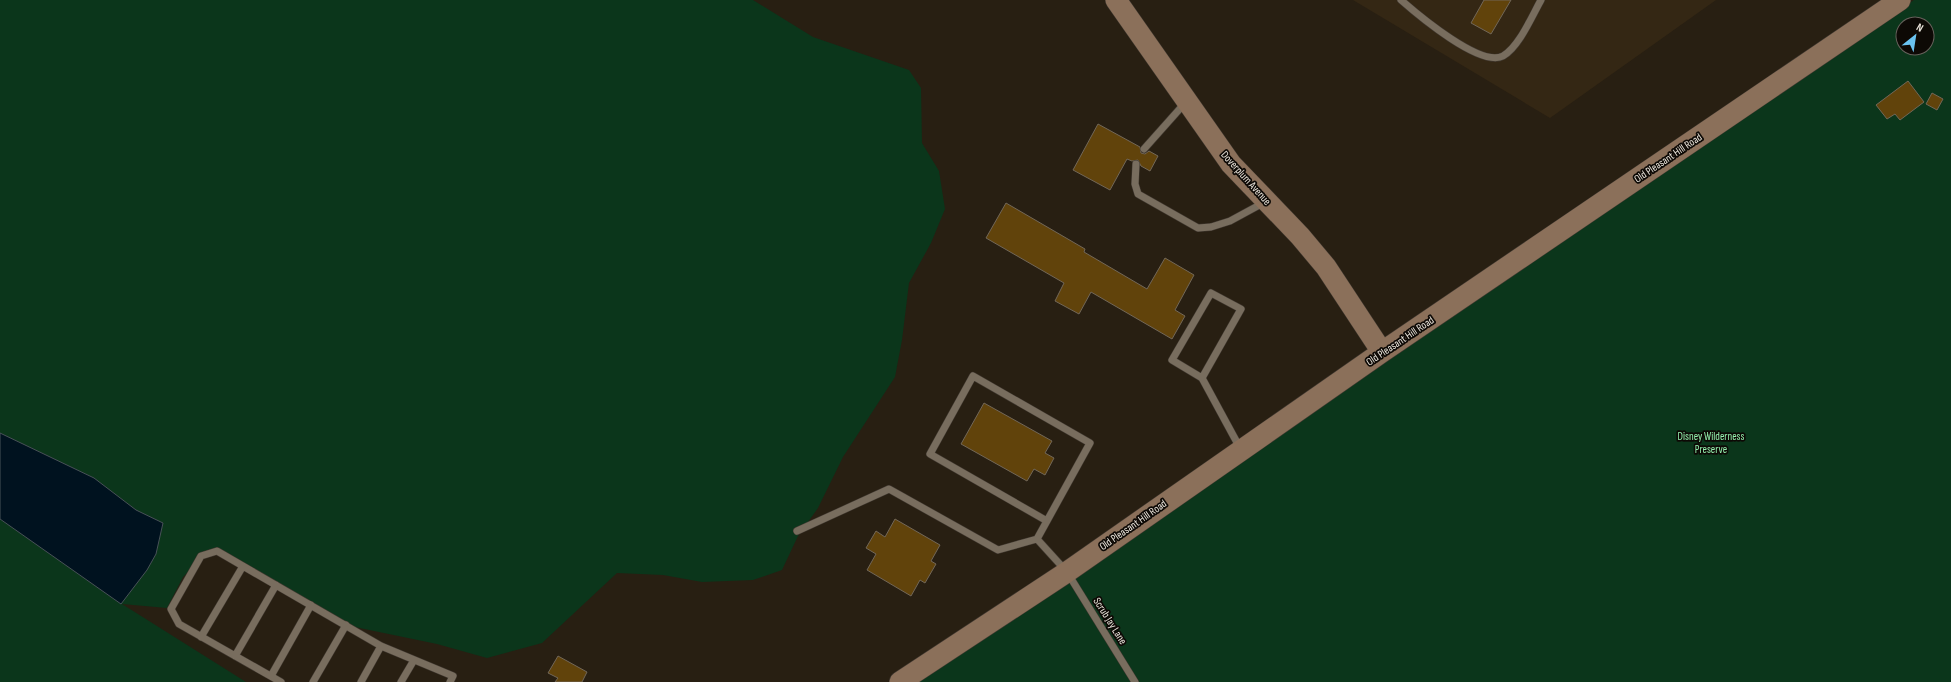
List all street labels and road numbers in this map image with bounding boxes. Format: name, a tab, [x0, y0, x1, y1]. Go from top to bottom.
street label: Old Pleasant Hill Road	[1632, 130, 1705, 185]
street label: Doverplum Avenue	[1218, 148, 1274, 208]
street label: Old Pleasant Hill Road	[1364, 313, 1437, 368]
street label: Old Pleasant Hill Road	[1097, 497, 1169, 553]
street label: Scrub Jay Lane	[1090, 595, 1130, 647]

